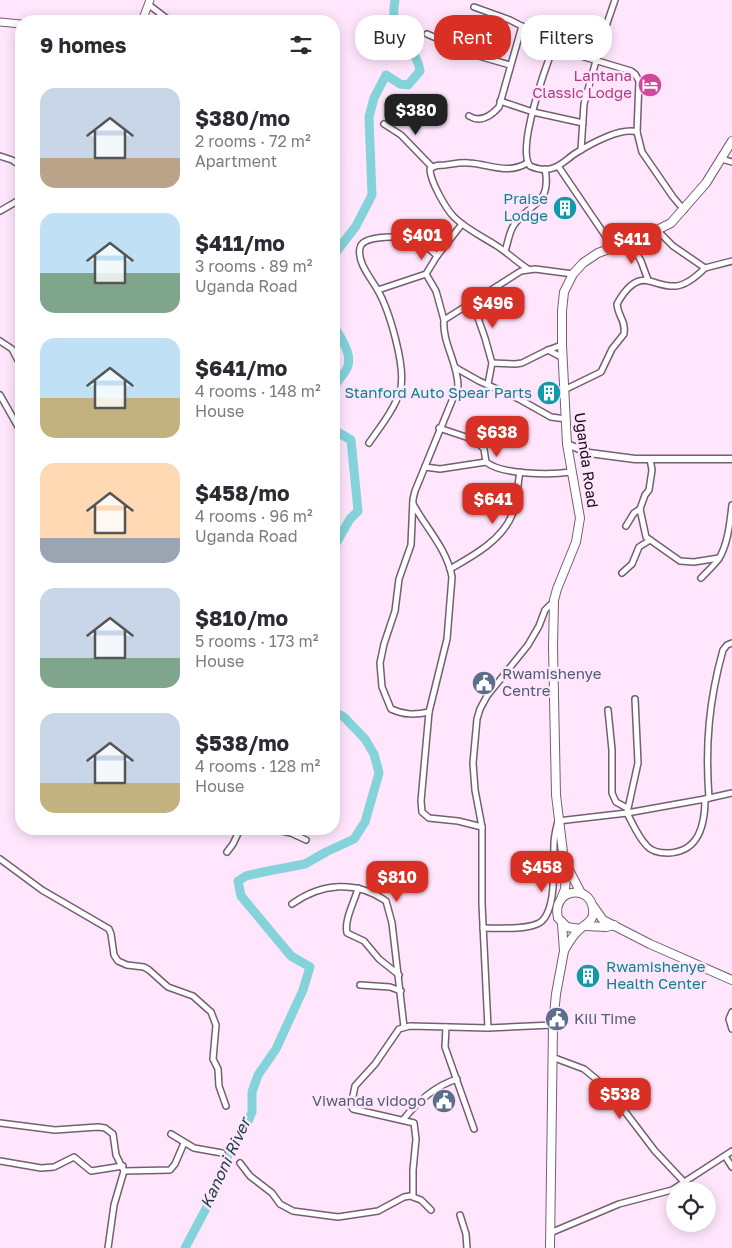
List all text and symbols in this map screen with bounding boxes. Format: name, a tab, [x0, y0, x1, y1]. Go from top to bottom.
chip: Buy	[355, 15, 424, 60]
chip: Rent	[434, 15, 511, 60]
chip: Filters	[521, 15, 612, 60]
icon: filters	[287, 31, 315, 59]
text: 9 homes	[40, 32, 126, 58]
place label: Lantana Classic Lodge	[532, 66, 632, 101]
hotel icon: Lantana Classic Lodge	[637, 72, 663, 98]
pin: $380	[386, 94, 446, 136]
text: $380	[395, 100, 437, 120]
text: $380/mo	[195, 105, 290, 131]
icon: home	[80, 108, 140, 168]
text: 2 rooms · 72 m²	[195, 131, 311, 151]
text: Apartment	[195, 151, 277, 171]
place label: Praise Lodge	[503, 189, 548, 224]
building icon: Praise Lodge	[552, 195, 578, 221]
pin: $401	[392, 218, 452, 261]
pin: $411	[602, 222, 662, 265]
text: $401	[402, 225, 442, 245]
text: $411	[613, 229, 651, 249]
text: $411/mo	[195, 230, 285, 256]
icon: home	[80, 233, 140, 293]
text: 3 rooms · 89 m²	[195, 256, 312, 276]
text: Uganda Road	[195, 276, 297, 296]
pin: $496	[463, 286, 523, 329]
text: $496	[472, 293, 514, 313]
text: $641/mo	[195, 355, 287, 381]
icon: home	[80, 358, 140, 418]
building icon: Stanford Auto Spear Parts	[536, 380, 562, 406]
text: 4 rooms · 148 m²	[195, 381, 321, 401]
place label: Stanford Auto Spear Parts	[345, 383, 532, 401]
text: House	[195, 401, 244, 421]
street label: Uganda Road	[571, 411, 603, 509]
pin: $638	[467, 416, 527, 458]
text: $638	[477, 422, 517, 442]
text: $458/mo	[195, 480, 290, 506]
pin: $641	[463, 482, 523, 525]
icon: home	[80, 483, 140, 543]
text: $641	[473, 489, 513, 509]
text: 4 rooms · 96 m²	[195, 506, 313, 526]
text: Uganda Road	[195, 526, 297, 546]
text: $810/mo	[195, 605, 288, 631]
icon: home	[80, 608, 140, 668]
text: 5 rooms · 173 m²	[195, 631, 319, 651]
text: House	[195, 651, 244, 671]
place label: Rwamishenye Centre	[502, 664, 602, 699]
public building icon: Rwamishenye Centre	[471, 670, 497, 696]
text: $538/mo	[195, 730, 289, 756]
icon: home	[80, 733, 140, 793]
text: 4 rooms · 128 m²	[195, 756, 320, 776]
text: House	[195, 776, 244, 796]
pin: $458	[512, 850, 572, 893]
text: $458	[522, 857, 562, 877]
pin: $810	[367, 860, 427, 903]
text: $810	[377, 867, 417, 887]
place label: Rwamishenye Health Center	[606, 957, 707, 992]
building icon: Rwamishenye Health Center	[575, 963, 601, 989]
public building icon: Kili Time	[544, 1006, 570, 1032]
place label: Kili Time	[574, 1009, 637, 1027]
pin: $538	[590, 1078, 650, 1120]
text: $538	[600, 1084, 640, 1104]
public building icon: Viwanda vidogo	[431, 1088, 457, 1114]
place label: Viwanda vidogo	[312, 1091, 426, 1109]
water label: Kanoni River	[195, 1112, 256, 1211]
map controls	[666, 1182, 716, 1232]
button: locate	[666, 1182, 716, 1232]

